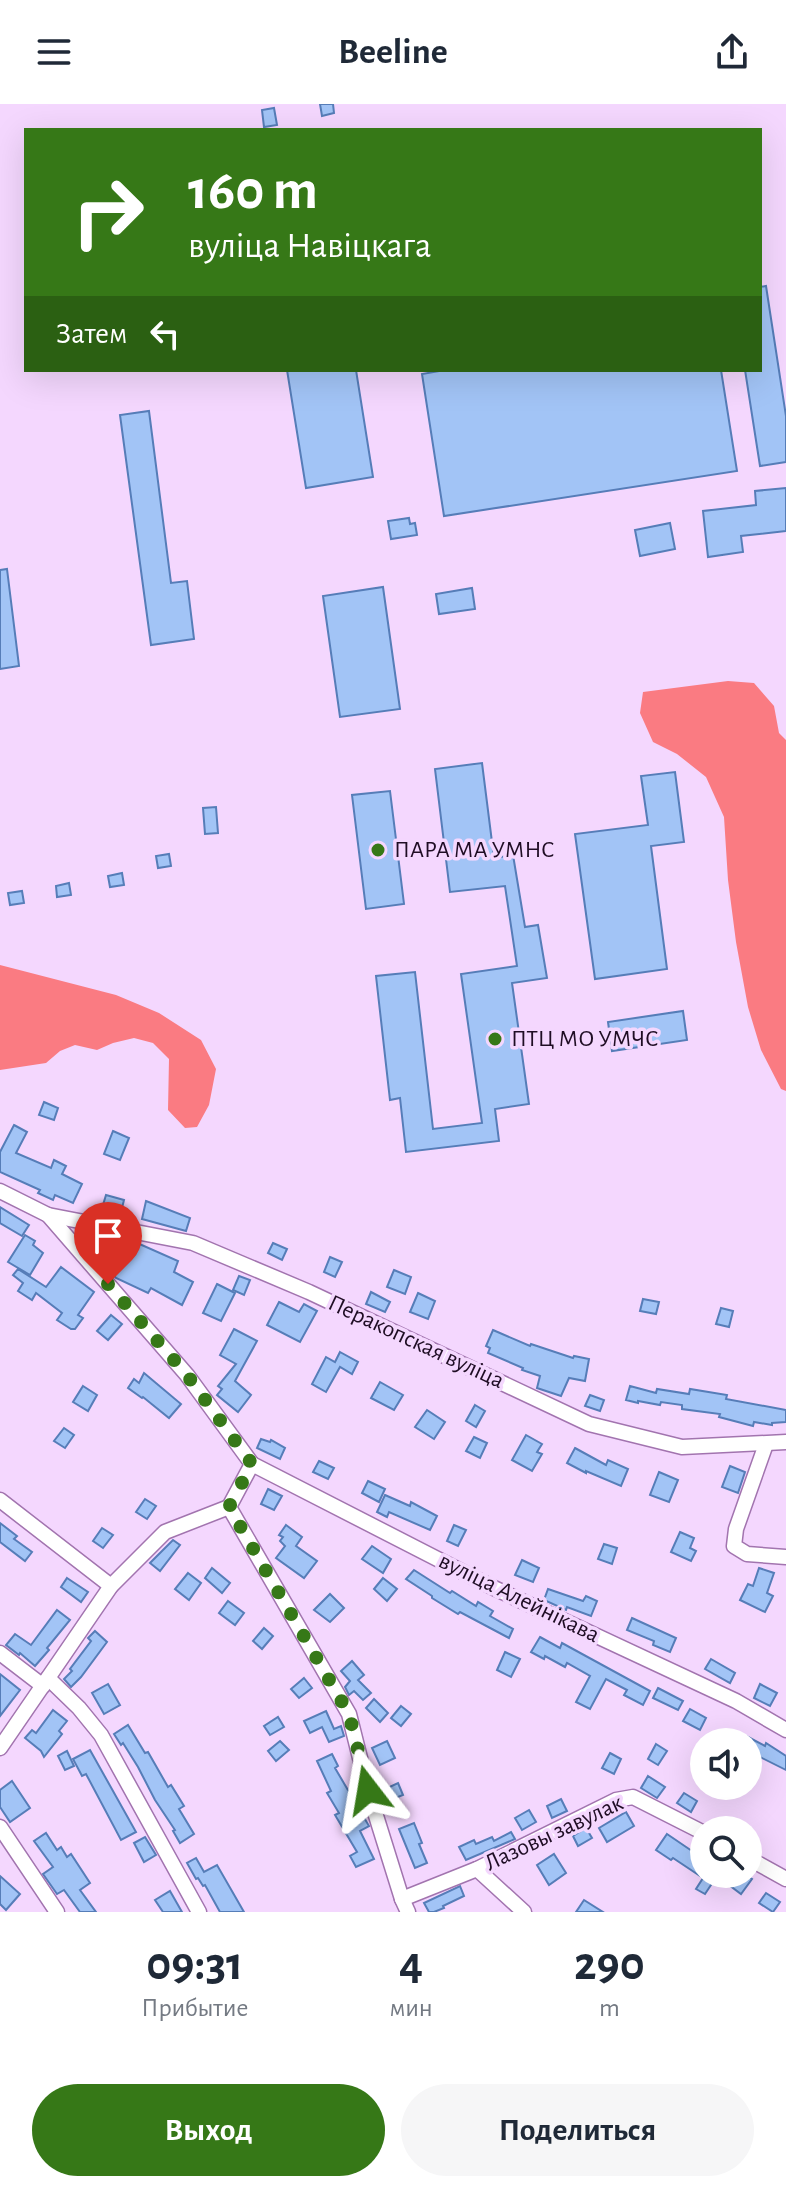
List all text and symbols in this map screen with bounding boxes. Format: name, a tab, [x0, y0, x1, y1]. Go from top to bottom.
icon: menu	[32, 30, 76, 74]
icon: share	[710, 30, 754, 74]
text: Beeline	[338, 34, 448, 70]
icon: right	[56, 160, 160, 264]
text: 160 m	[188, 163, 318, 219]
text: вуліца Навіцкага	[188, 228, 431, 264]
icon: left	[143, 312, 187, 356]
text: Затем	[56, 319, 127, 349]
place label: ПАРА МА УМНС	[394, 838, 555, 862]
marker: ПАРА МА УМНС	[369, 841, 387, 859]
place label: ПТЦ МО УМЧС	[511, 1027, 659, 1051]
marker: ПТЦ МО УМЧС	[486, 1030, 504, 1048]
pin	[74, 1202, 142, 1284]
icon: arrive	[86, 1214, 130, 1258]
street label: Перакопская вуліца	[324, 1291, 508, 1393]
street label: вуліца Алейнікава	[435, 1549, 603, 1647]
map controls	[690, 1728, 762, 1888]
button: sound	[690, 1728, 762, 1800]
position arrow	[326, 1748, 410, 1832]
street label: Лазовы завулак	[481, 1791, 627, 1875]
button: search	[690, 1816, 762, 1888]
text: 09:31	[146, 1941, 243, 1989]
text: 4	[399, 1941, 423, 1989]
text: 290	[574, 1941, 645, 1989]
text: Прибытие	[141, 1995, 248, 2021]
text: мин	[390, 1995, 433, 2021]
text: m	[599, 1995, 620, 2021]
button: Выход	[32, 2084, 385, 2176]
button: Поделиться	[401, 2084, 754, 2176]

